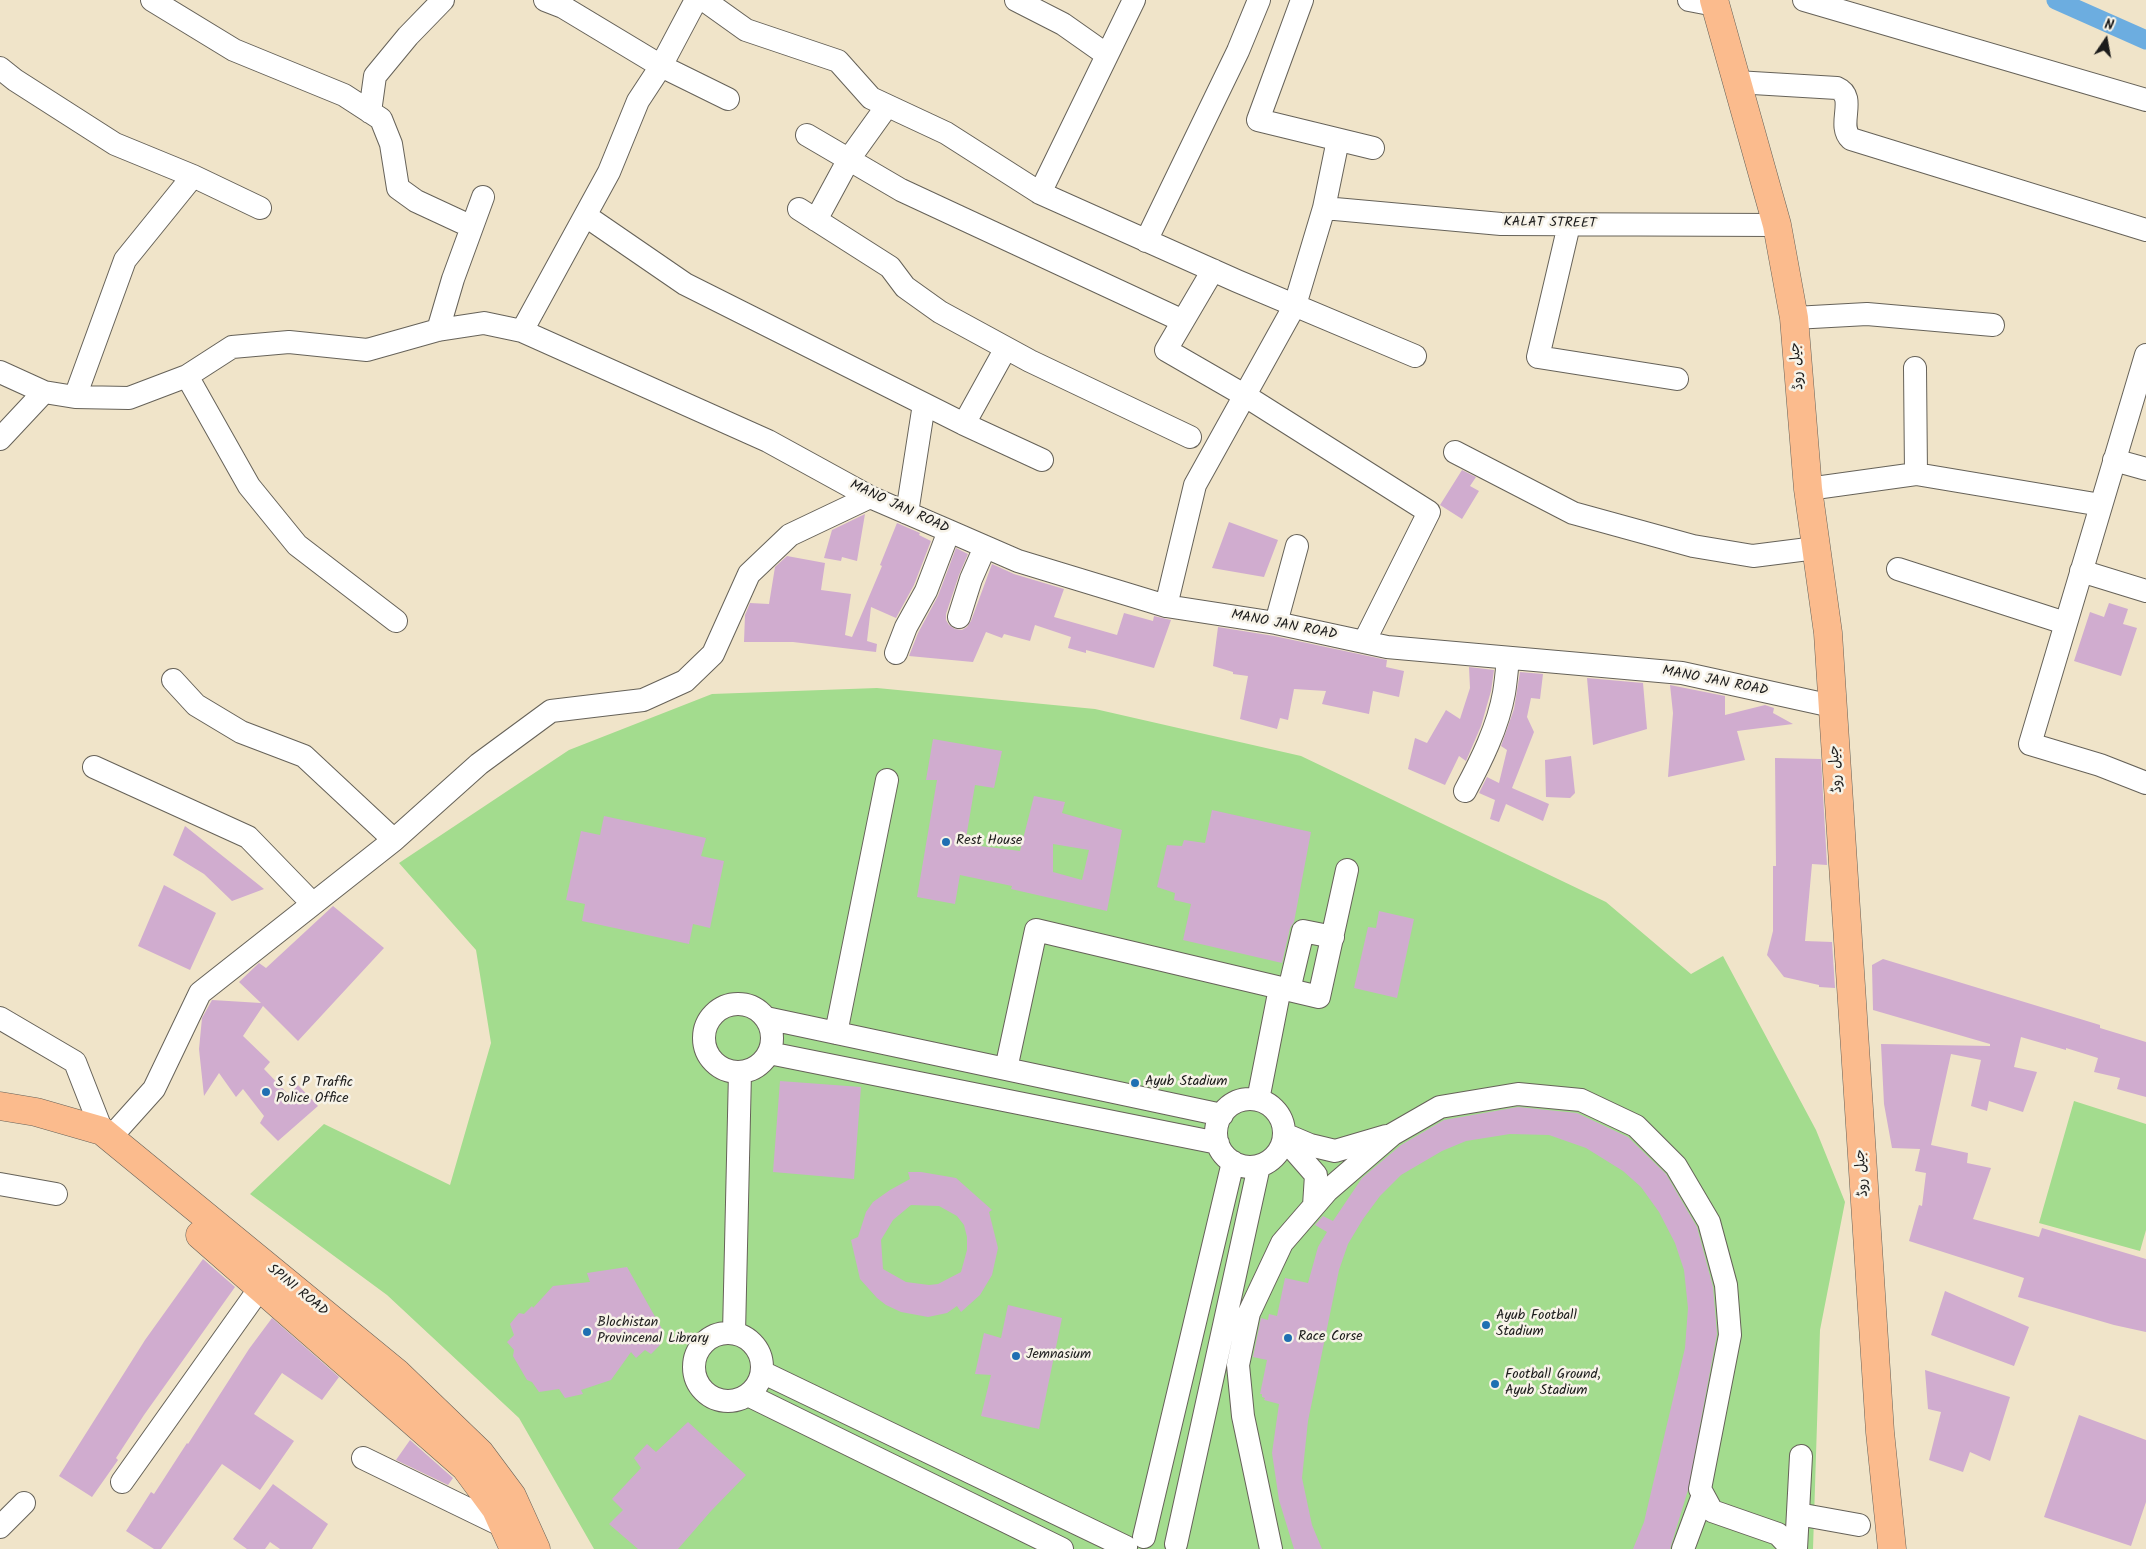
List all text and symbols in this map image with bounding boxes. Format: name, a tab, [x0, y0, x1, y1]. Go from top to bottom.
text: N	[2103, 14, 2116, 37]
north arrow	[2081, 15, 2131, 65]
street label: KALAT STREET	[1503, 215, 1597, 233]
street label: جیل روڈ	[1788, 341, 1808, 391]
street label: MANO JAN ROAD	[847, 478, 951, 538]
street label: MANO JAN ROAD	[1230, 607, 1338, 645]
street label: MANO JAN ROAD	[1661, 663, 1769, 701]
street label: جیل روڈ	[1827, 744, 1847, 794]
place label: Rest House	[956, 834, 1022, 850]
marker: Rest House	[940, 836, 952, 848]
place label: Ayub Stadium	[1145, 1075, 1227, 1091]
place label: S S P Traffic Police Office	[276, 1076, 353, 1108]
marker: Ayub Stadium	[1129, 1077, 1141, 1089]
marker: S S P Traffic Police Office	[260, 1086, 272, 1098]
street label: جیل روڈ	[1853, 1148, 1873, 1198]
street label: SPINI ROAD	[263, 1261, 331, 1321]
place label: Ayub Football Stadium	[1496, 1309, 1577, 1341]
place label: Blochistan Provincenal Library	[597, 1316, 709, 1348]
marker: Ayub Football Stadium	[1480, 1319, 1492, 1331]
marker: Blochistan Provincenal Library	[581, 1326, 593, 1338]
place label: Race Corse	[1298, 1330, 1363, 1346]
marker: Race Corse	[1282, 1332, 1294, 1344]
place label: Jemnasium	[1026, 1348, 1091, 1364]
marker: Jemnasium	[1010, 1350, 1022, 1362]
place label: Football Ground, Ayub Stadium	[1505, 1368, 1601, 1400]
marker: Football Ground, Ayub Stadium	[1489, 1378, 1501, 1390]

